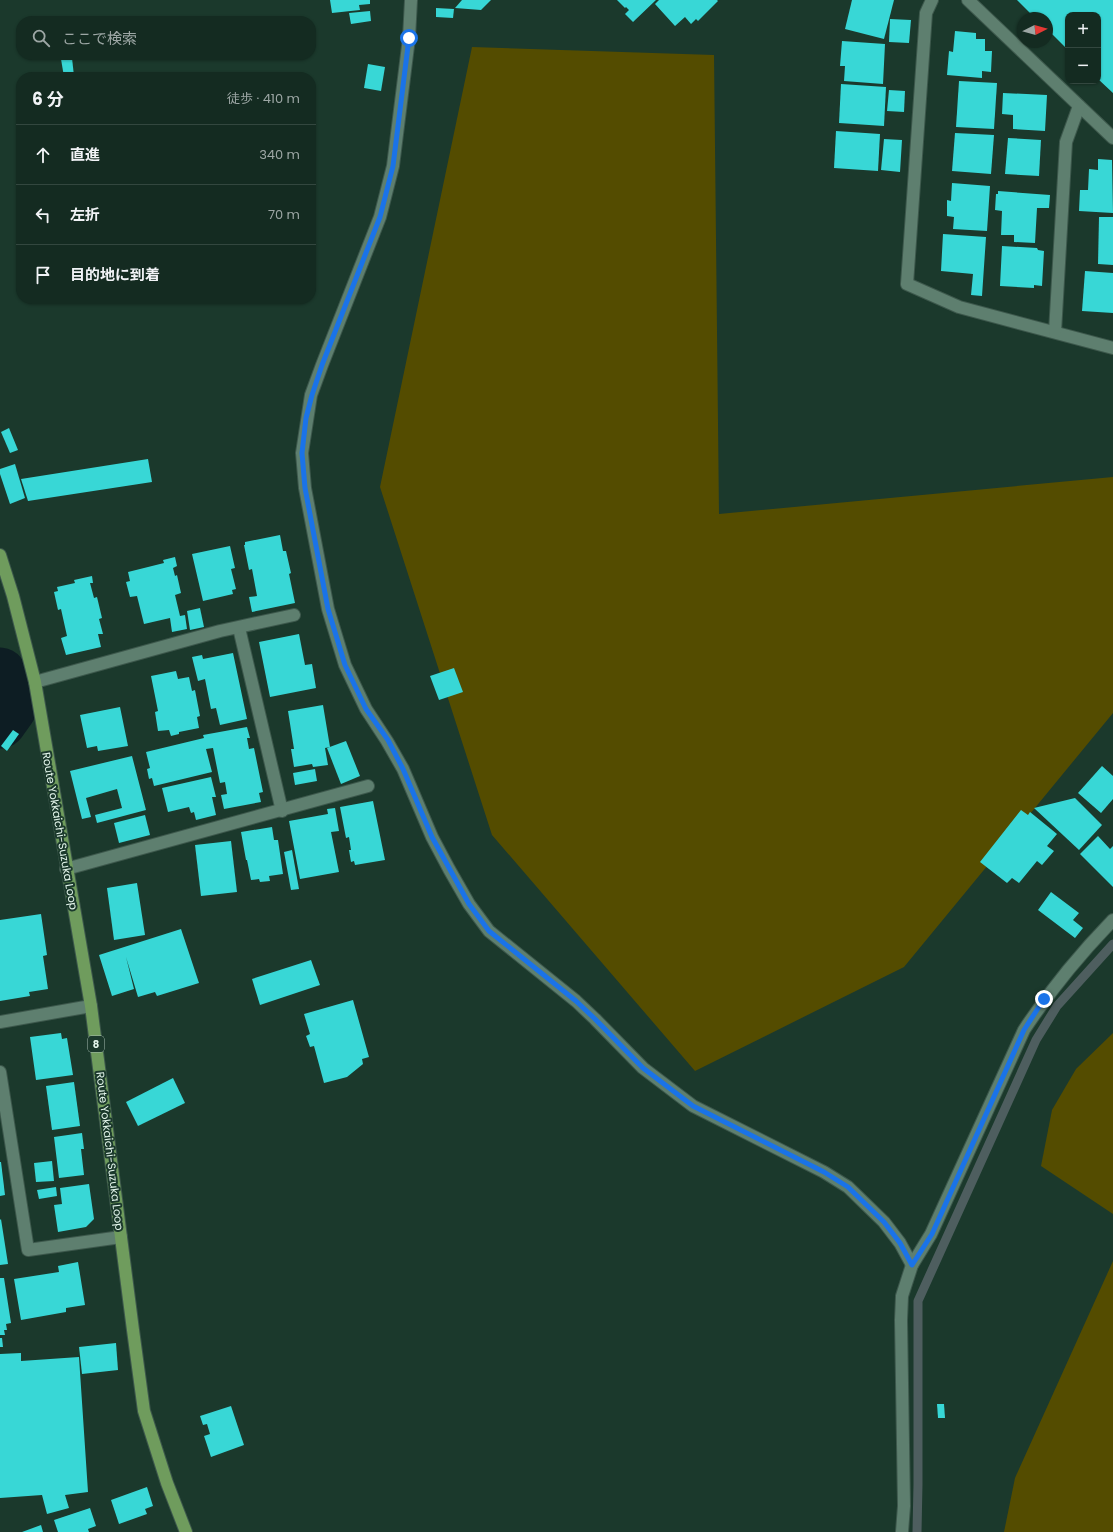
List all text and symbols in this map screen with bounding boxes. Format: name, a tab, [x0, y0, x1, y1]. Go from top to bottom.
north arrow	[1017, 12, 1053, 48]
map controls	[1065, 12, 1101, 84]
button: +	[1065, 12, 1101, 48]
search box	[16, 16, 316, 60]
icon: search	[30, 27, 52, 49]
text: ここで検索	[62, 28, 137, 49]
route start	[400, 29, 418, 47]
button: −	[1065, 48, 1101, 84]
text: 6 分	[32, 87, 63, 111]
text: 徒歩 · 410 m	[227, 89, 300, 108]
icon: ahead	[32, 144, 54, 166]
text: 直進	[70, 144, 100, 165]
text: 340 m	[259, 145, 300, 164]
icon: left	[32, 204, 54, 226]
text: 左折	[70, 204, 100, 225]
text: 70 m	[268, 205, 300, 224]
icon: arrive	[32, 264, 54, 286]
text: 目的地に到着	[70, 264, 160, 285]
street label: Route Yokkaichi-Suzuka Loop	[38, 751, 82, 911]
route end	[1035, 990, 1053, 1008]
road number: 8	[88, 1036, 104, 1052]
street label: Route Yokkaichi-Suzuka Loop	[92, 1071, 128, 1231]

